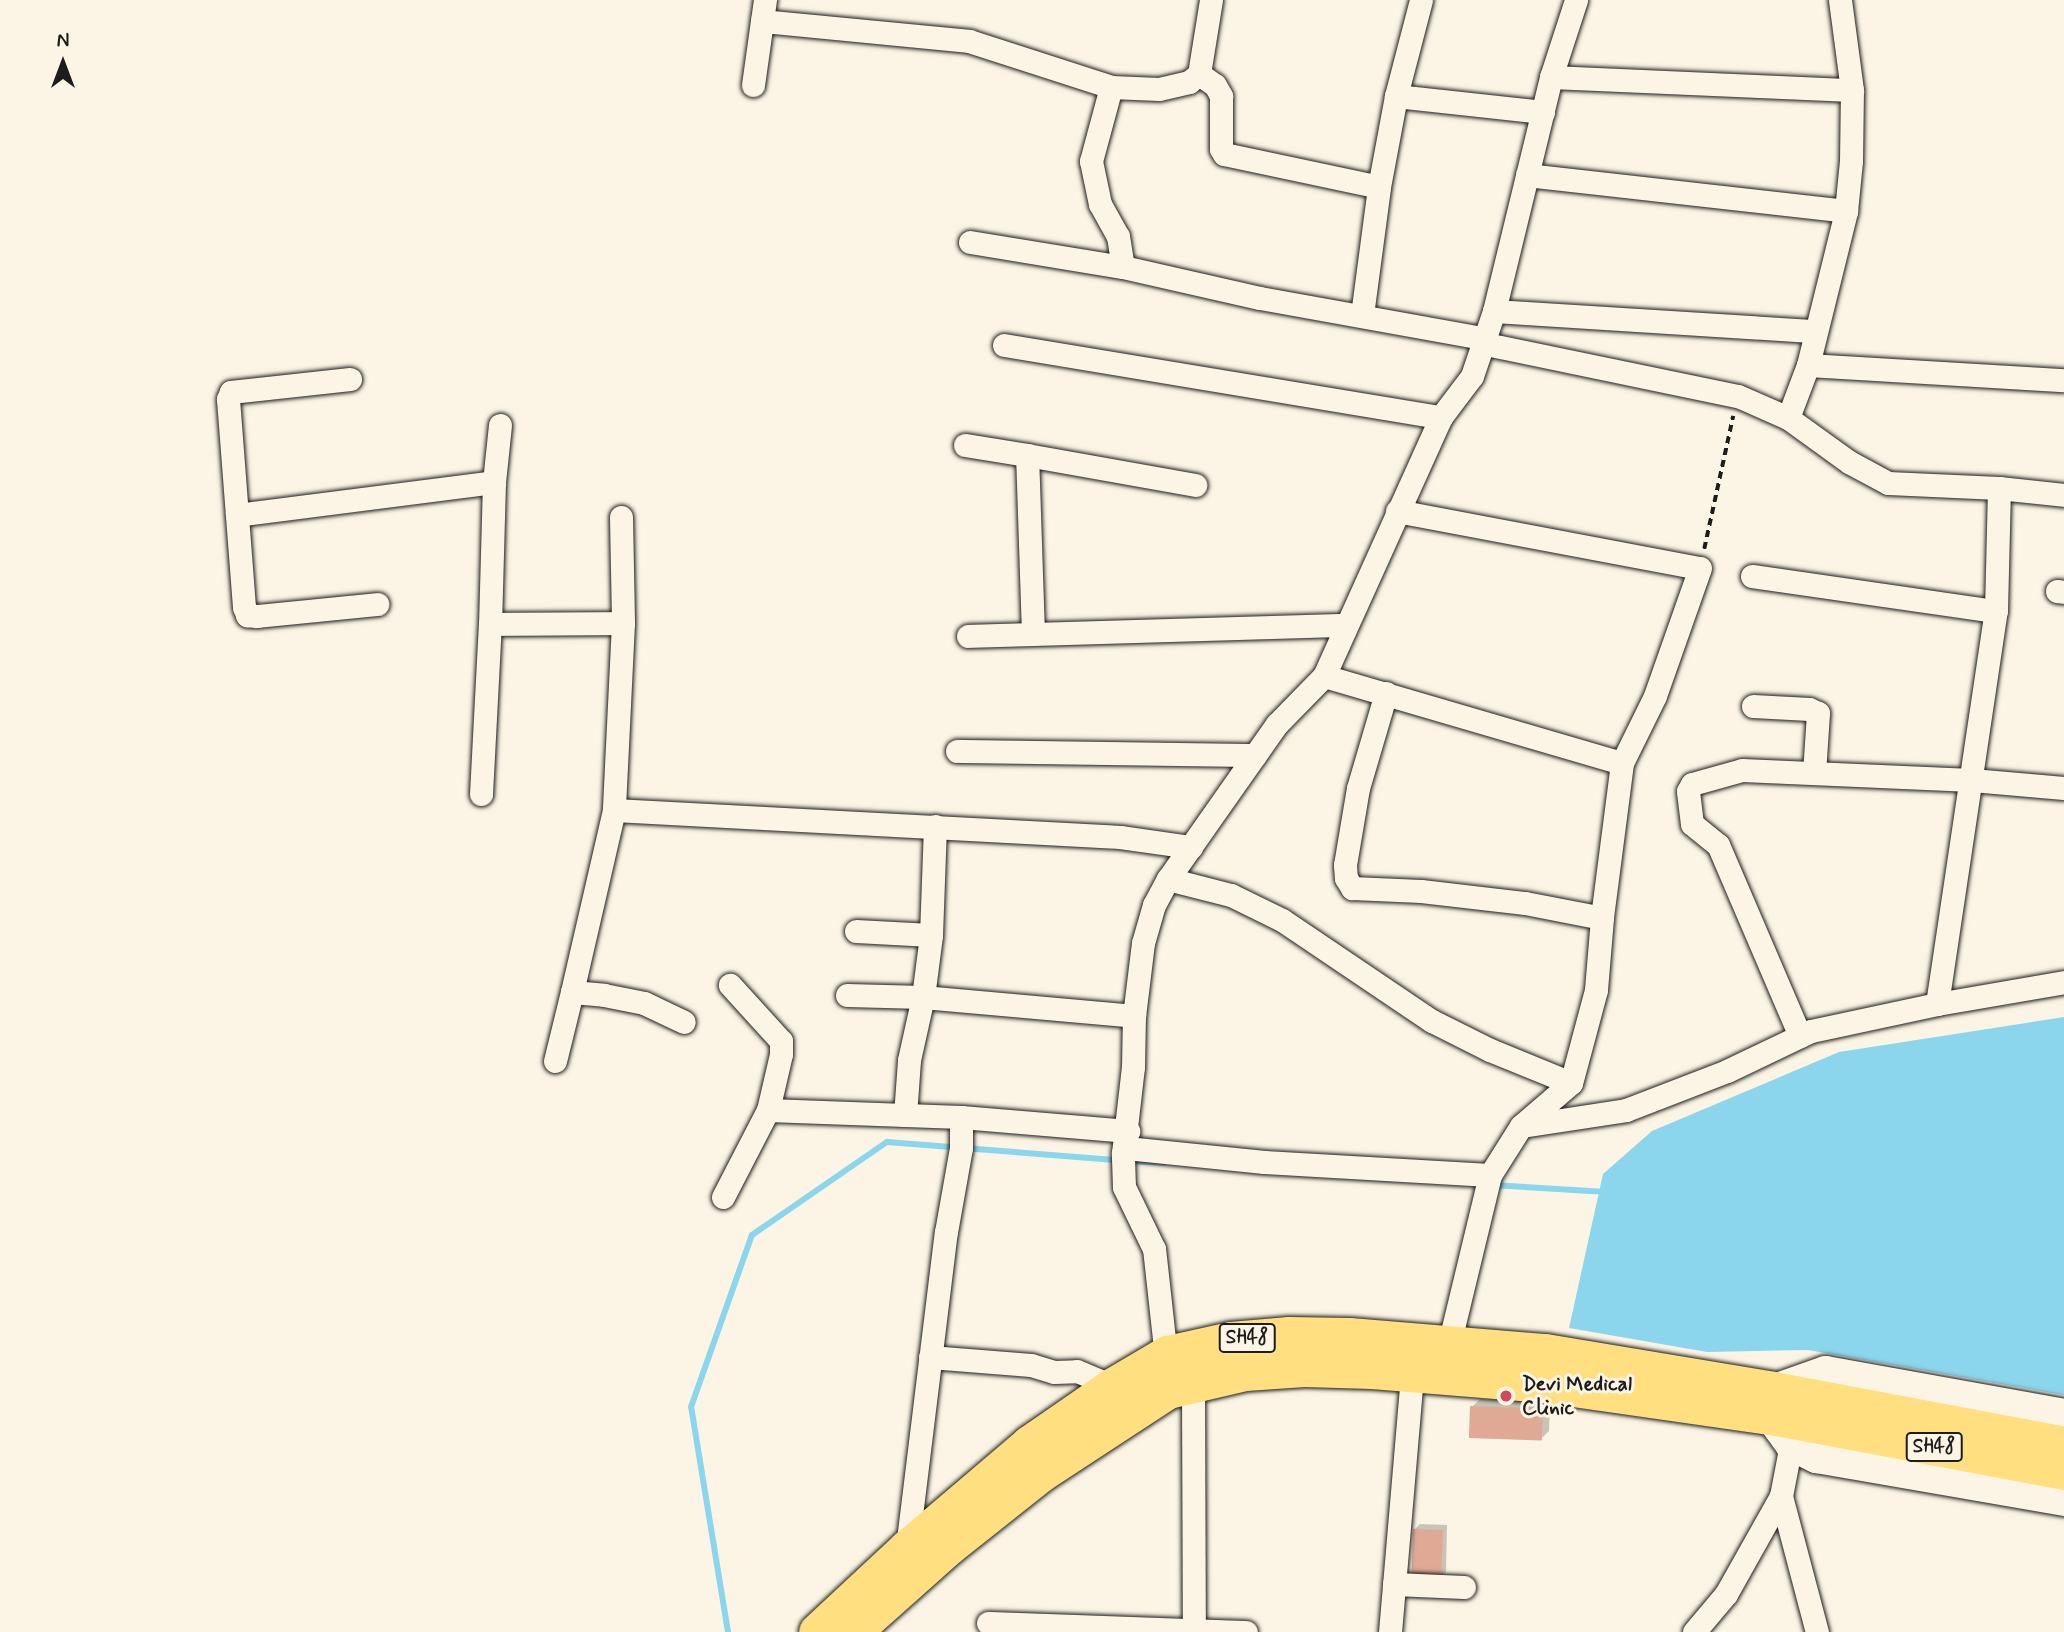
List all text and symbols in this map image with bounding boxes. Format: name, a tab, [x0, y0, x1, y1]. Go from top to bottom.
north arrow	[28, 28, 98, 98]
text: N	[57, 29, 69, 54]
road number: SH48	[1217, 1322, 1277, 1354]
place label: Devi Medical Clinic	[1522, 1371, 1637, 1421]
marker: Devi Medical Clinic	[1496, 1386, 1516, 1406]
road number: SH48	[1904, 1432, 1964, 1462]

